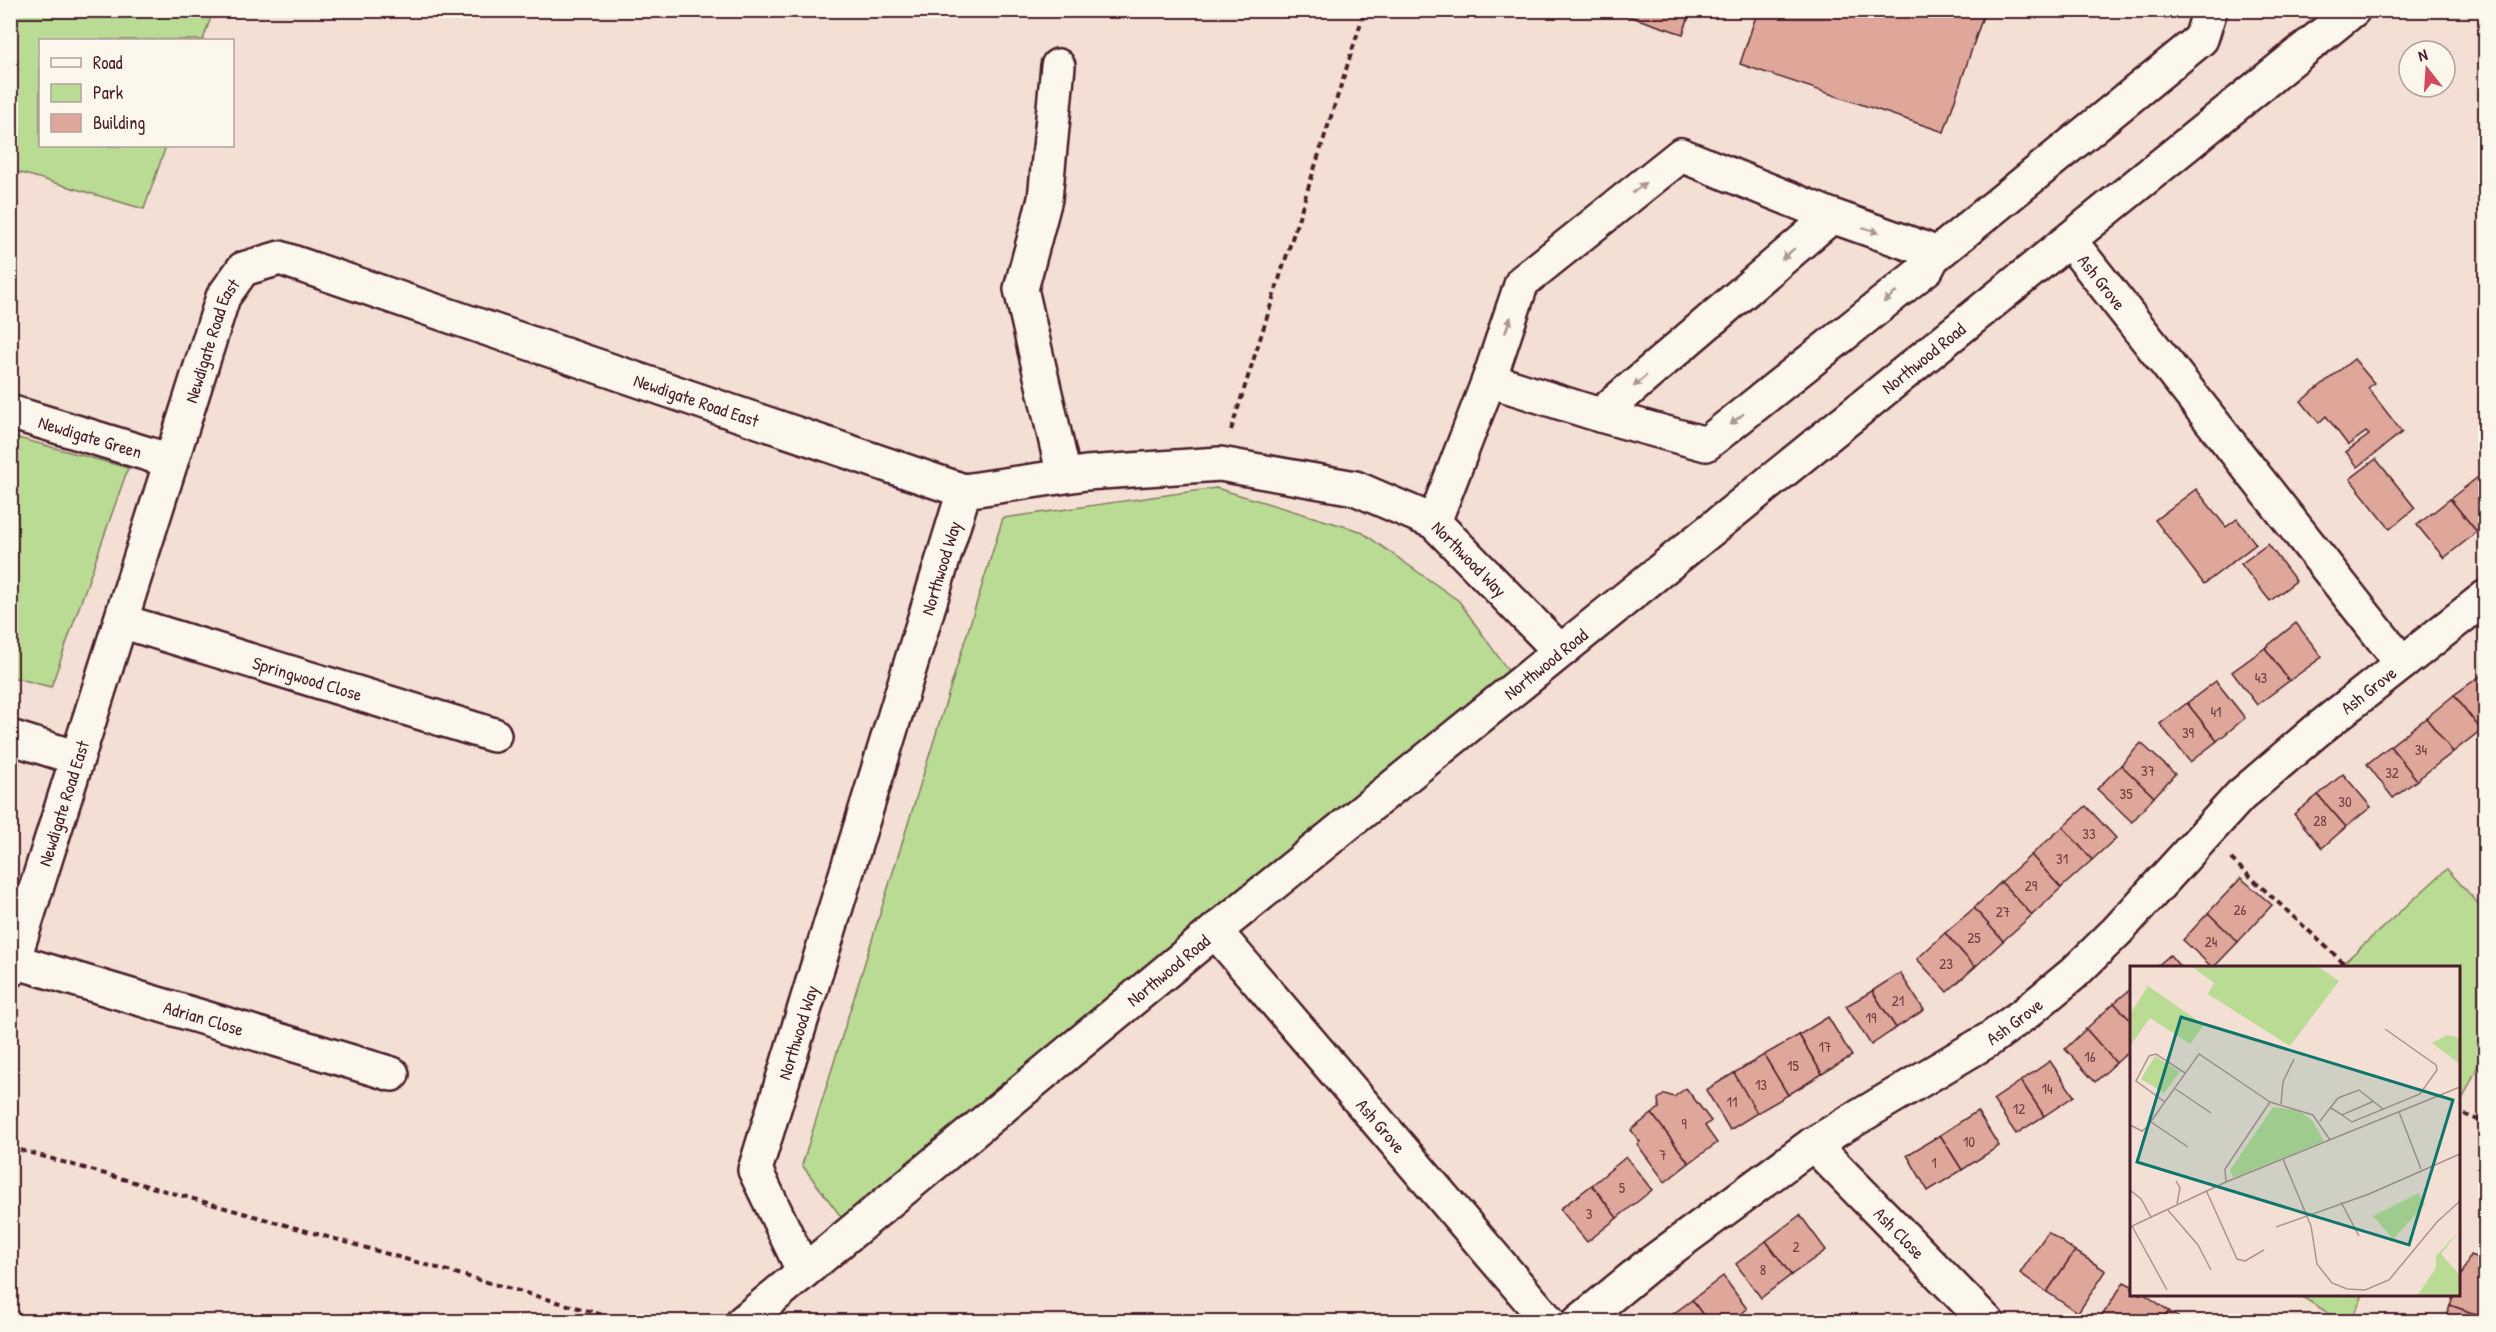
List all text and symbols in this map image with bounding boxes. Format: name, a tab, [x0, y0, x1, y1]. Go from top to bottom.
legend	[39, 39, 234, 147]
north arrow	[2397, 39, 2457, 99]
text: N	[2415, 43, 2430, 66]
text: Road	[93, 50, 123, 75]
text: Park	[93, 80, 124, 105]
text: Building	[93, 110, 145, 135]
one-way arrow	[1631, 182, 1647, 195]
one-way arrow	[1862, 225, 1880, 235]
one-way arrow	[1781, 247, 1796, 260]
street label: Ash Grove	[2072, 249, 2132, 315]
street label: Newdigate Road East	[178, 272, 246, 406]
one-way arrow	[1882, 291, 1897, 303]
one-way arrow	[1503, 316, 1513, 334]
street label: Northwood Road	[1876, 316, 1970, 399]
street label: Newdigate Road East	[631, 367, 763, 433]
one-way arrow	[1633, 374, 1648, 387]
street label: Newdigate Green	[36, 409, 145, 464]
one-way arrow	[1729, 412, 1745, 425]
street label: Northwood Way	[1427, 515, 1513, 602]
street label: Northwood Way	[914, 517, 967, 618]
street label: Northwood Road	[1498, 622, 1593, 705]
street label: Springwood Close	[250, 649, 365, 706]
street label: Ash Grove	[2335, 660, 2401, 720]
house number: 43	[2255, 667, 2267, 688]
house number: 41	[2210, 701, 2222, 722]
house number: 39	[2182, 722, 2195, 743]
street label: Newdigate Road East	[31, 736, 95, 869]
house number: 34	[2415, 739, 2428, 760]
house number: 37	[2141, 760, 2155, 781]
house number: 32	[2385, 762, 2399, 783]
house number: 35	[2119, 783, 2133, 804]
house number: 30	[2338, 791, 2352, 812]
house number: 28	[2313, 810, 2327, 831]
house number: 33	[2082, 823, 2096, 844]
house number: 31	[2056, 848, 2068, 869]
house number: 29	[2025, 875, 2038, 896]
house number: 26	[2233, 899, 2247, 920]
house number: 27	[1996, 901, 2010, 922]
house number: 25	[1967, 927, 1981, 948]
street label: Northwood Road	[1121, 928, 1215, 1012]
house number: 24	[2205, 931, 2218, 952]
house number: 23	[1939, 953, 1953, 974]
inset map	[2130, 966, 2460, 1296]
street label: Northwood Way	[771, 982, 824, 1083]
house number: 21	[1892, 990, 1904, 1011]
street label: Ash Grove	[1981, 992, 2048, 1050]
street label: Adrian Close	[161, 994, 247, 1041]
house number: 19	[1866, 1007, 1877, 1028]
house number: 17	[1819, 1036, 1831, 1057]
house number: 16	[2084, 1046, 2096, 1067]
house number: 15	[1787, 1055, 1800, 1076]
house number: 13	[1755, 1074, 1767, 1095]
house number: 14	[2041, 1078, 2053, 1099]
house number: 11	[1727, 1091, 1737, 1112]
street label: Ash Grove	[1351, 1093, 1412, 1158]
house number: 12	[2013, 1098, 2025, 1119]
house number: 9	[1681, 1113, 1687, 1134]
house number: 10	[1963, 1131, 1975, 1152]
house number: 7	[1659, 1144, 1667, 1165]
house number: 1	[1931, 1152, 1937, 1173]
house number: 5	[1619, 1177, 1626, 1198]
street label: Ash Close	[1869, 1201, 1931, 1264]
house number: 3	[1586, 1203, 1593, 1224]
house number: 2	[1792, 1236, 1800, 1257]
house number: 8	[1760, 1259, 1766, 1280]

